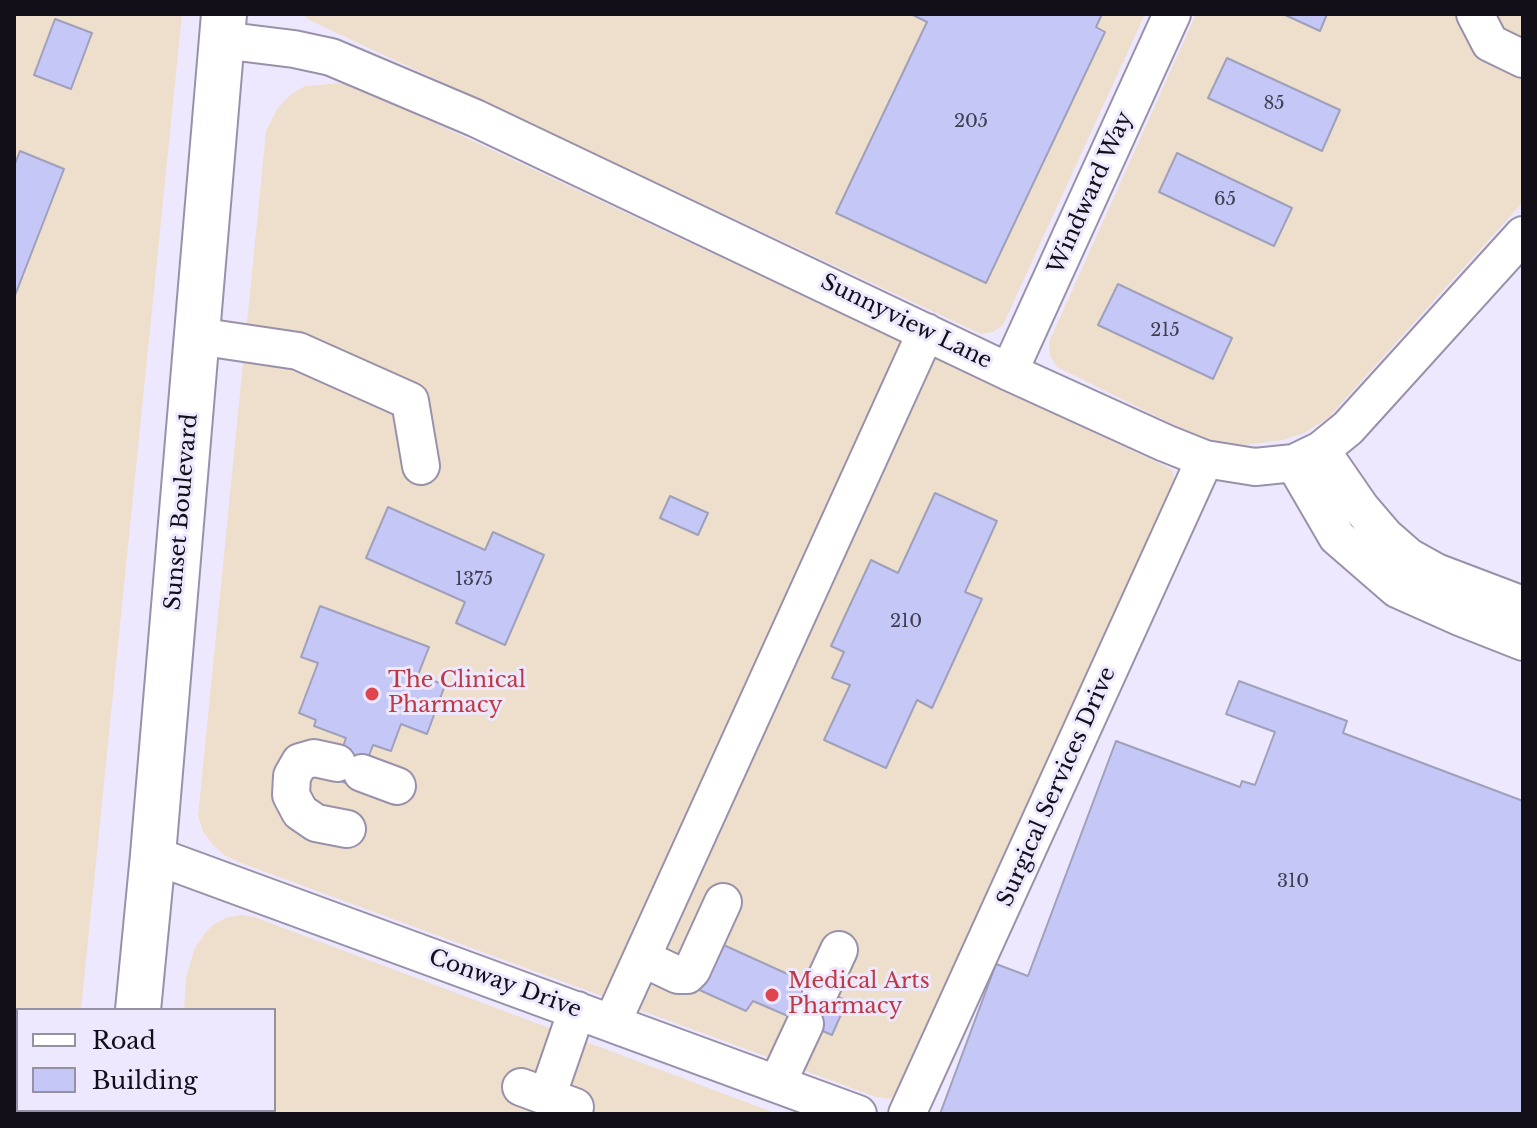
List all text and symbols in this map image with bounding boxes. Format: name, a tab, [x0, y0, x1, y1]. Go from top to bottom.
house number: 85	[1263, 93, 1285, 115]
street label: Windward Way	[1043, 108, 1139, 278]
house number: 205	[954, 111, 988, 133]
house number: 65	[1214, 189, 1236, 211]
street label: Sunnyview Lane	[816, 269, 996, 375]
house number: 215	[1150, 320, 1180, 342]
street label: Sunset Boulevard	[160, 413, 204, 611]
house number: 1375	[455, 569, 493, 591]
house number: 210	[890, 611, 922, 633]
street label: Surgical Services Drive	[992, 663, 1122, 911]
place label: The Clinical Pharmacy	[388, 668, 526, 720]
marker: The Clinical Pharmacy	[363, 685, 381, 703]
house number: 310	[1277, 871, 1309, 893]
street label: Conway Drive	[425, 944, 585, 1024]
place label: Medical Arts Pharmacy	[788, 969, 930, 1020]
marker: Medical Arts Pharmacy	[763, 986, 781, 1004]
legend	[16, 1008, 276, 1112]
text: Road	[92, 1026, 156, 1055]
text: Building	[92, 1066, 198, 1095]

